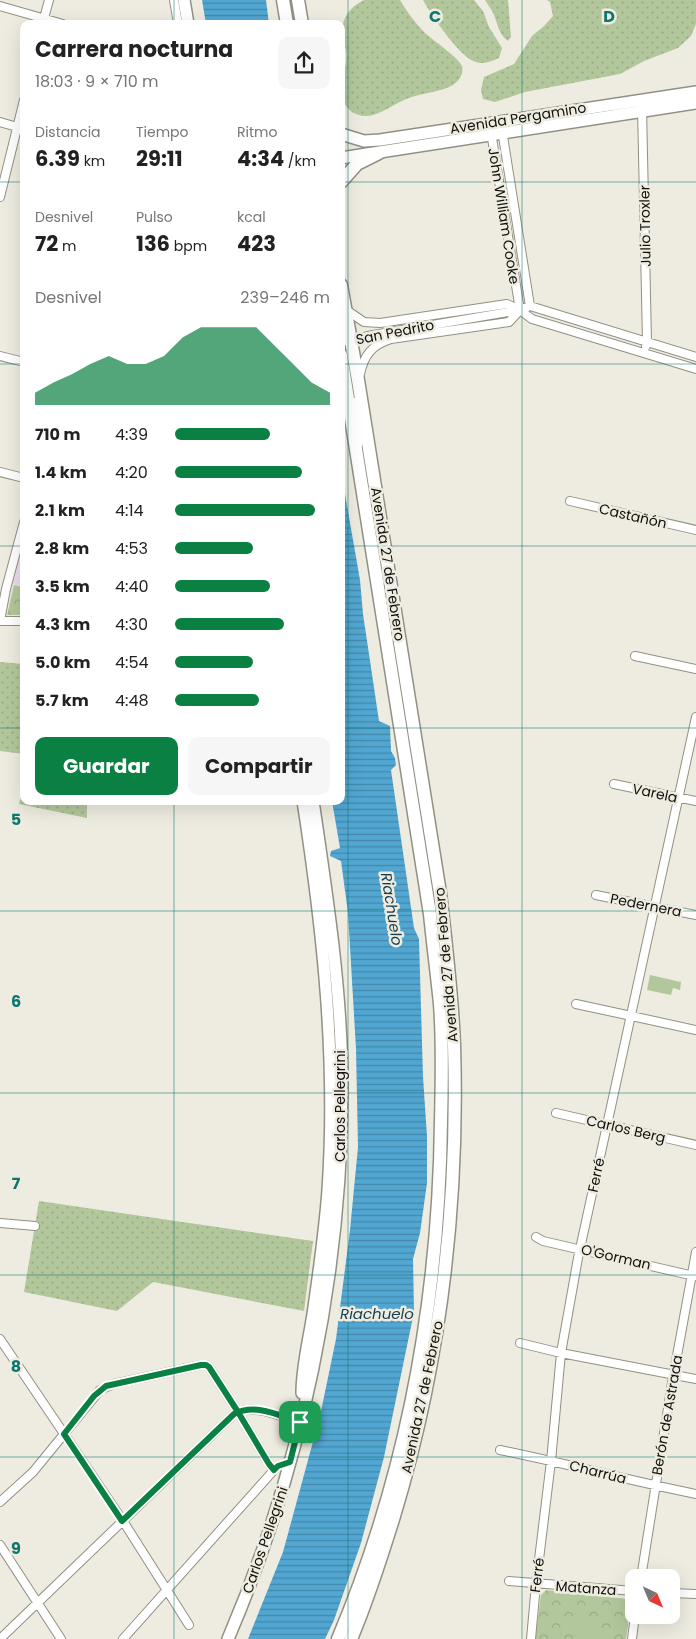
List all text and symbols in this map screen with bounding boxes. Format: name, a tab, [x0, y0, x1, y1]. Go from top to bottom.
text: C	[429, 5, 441, 28]
text: D	[603, 5, 615, 28]
text: Carrera nocturna	[35, 34, 233, 65]
button: share	[278, 37, 330, 89]
text: 18:03 · 9 × 710 m	[35, 70, 159, 93]
street label: Avenida Pergamino	[448, 97, 588, 139]
text: Distancia	[35, 122, 101, 142]
text: Tiempo	[136, 122, 189, 142]
text: Ritmo	[237, 122, 277, 142]
text: 6.39	[35, 144, 80, 173]
text: 29:11	[136, 144, 183, 173]
text: 4:34	[237, 144, 284, 173]
street label: John William Cooke	[483, 146, 525, 286]
text: km	[80, 151, 105, 171]
text: /km	[284, 151, 316, 171]
street label: Julio Troxler	[634, 185, 656, 267]
text: Desnivel	[35, 207, 93, 227]
text: Pulso	[136, 207, 173, 227]
text: kcal	[237, 207, 266, 227]
text: 72	[35, 229, 58, 258]
text: 136	[136, 229, 170, 258]
text: 423	[237, 229, 276, 258]
text: m	[58, 236, 76, 256]
text: bpm	[170, 236, 207, 256]
text: Desnivel	[35, 286, 102, 309]
text: 239–246 m	[240, 286, 330, 309]
street label: San Pedrito	[354, 315, 436, 349]
text: 710 m	[35, 423, 80, 446]
text: 4:39	[115, 423, 148, 446]
text: 1.4 km	[35, 461, 87, 484]
text: 4:20	[115, 461, 148, 484]
street label: Avenida 27 de Febrero	[366, 486, 410, 642]
street label: Castañón	[597, 498, 669, 534]
text: 2.1 km	[35, 499, 85, 522]
text: 4:14	[115, 499, 144, 522]
text: 2.8 km	[35, 537, 89, 560]
text: 4:53	[115, 537, 148, 560]
text: 3.5 km	[35, 575, 90, 598]
text: 4:40	[115, 575, 149, 598]
text: 4.3 km	[35, 613, 90, 636]
text: 4:30	[115, 613, 148, 636]
text: 5.0 km	[35, 651, 91, 674]
text: 4:54	[115, 651, 149, 674]
text: 5.7 km	[35, 689, 89, 712]
text: 4:48	[115, 689, 149, 712]
button: Guardar	[35, 737, 178, 795]
button: Compartir	[188, 737, 330, 795]
street label: Varela	[631, 778, 679, 808]
text: 5	[11, 808, 21, 831]
water label: Riachuelo	[376, 871, 408, 947]
street label: Avenida 27 de Febrero	[429, 887, 463, 1043]
street label: Pedernera	[609, 888, 683, 922]
text: 6	[11, 990, 21, 1013]
street label: Carlos Pellegrini	[330, 1050, 350, 1162]
street label: Carlos Berg	[584, 1110, 668, 1148]
street label: Ferré	[583, 1156, 609, 1194]
text: 7	[12, 1172, 21, 1195]
street label: O'Gorman	[579, 1239, 653, 1275]
water label: Riachuelo	[340, 1303, 414, 1324]
street label: Avenida 27 de Febrero	[396, 1319, 448, 1475]
street label: Berón de Astrada	[647, 1353, 687, 1477]
text: 8	[11, 1355, 21, 1378]
pin	[279, 1401, 321, 1443]
icon: arrive	[286, 1408, 314, 1436]
street label: Charrúa	[567, 1455, 629, 1489]
street label: Carlos Pellegrini	[237, 1484, 293, 1596]
text: 9	[11, 1537, 21, 1560]
street label: Ferré	[525, 1556, 549, 1594]
north arrow	[625, 1569, 680, 1624]
map controls	[625, 1569, 680, 1624]
street label: Matanza	[555, 1576, 617, 1600]

